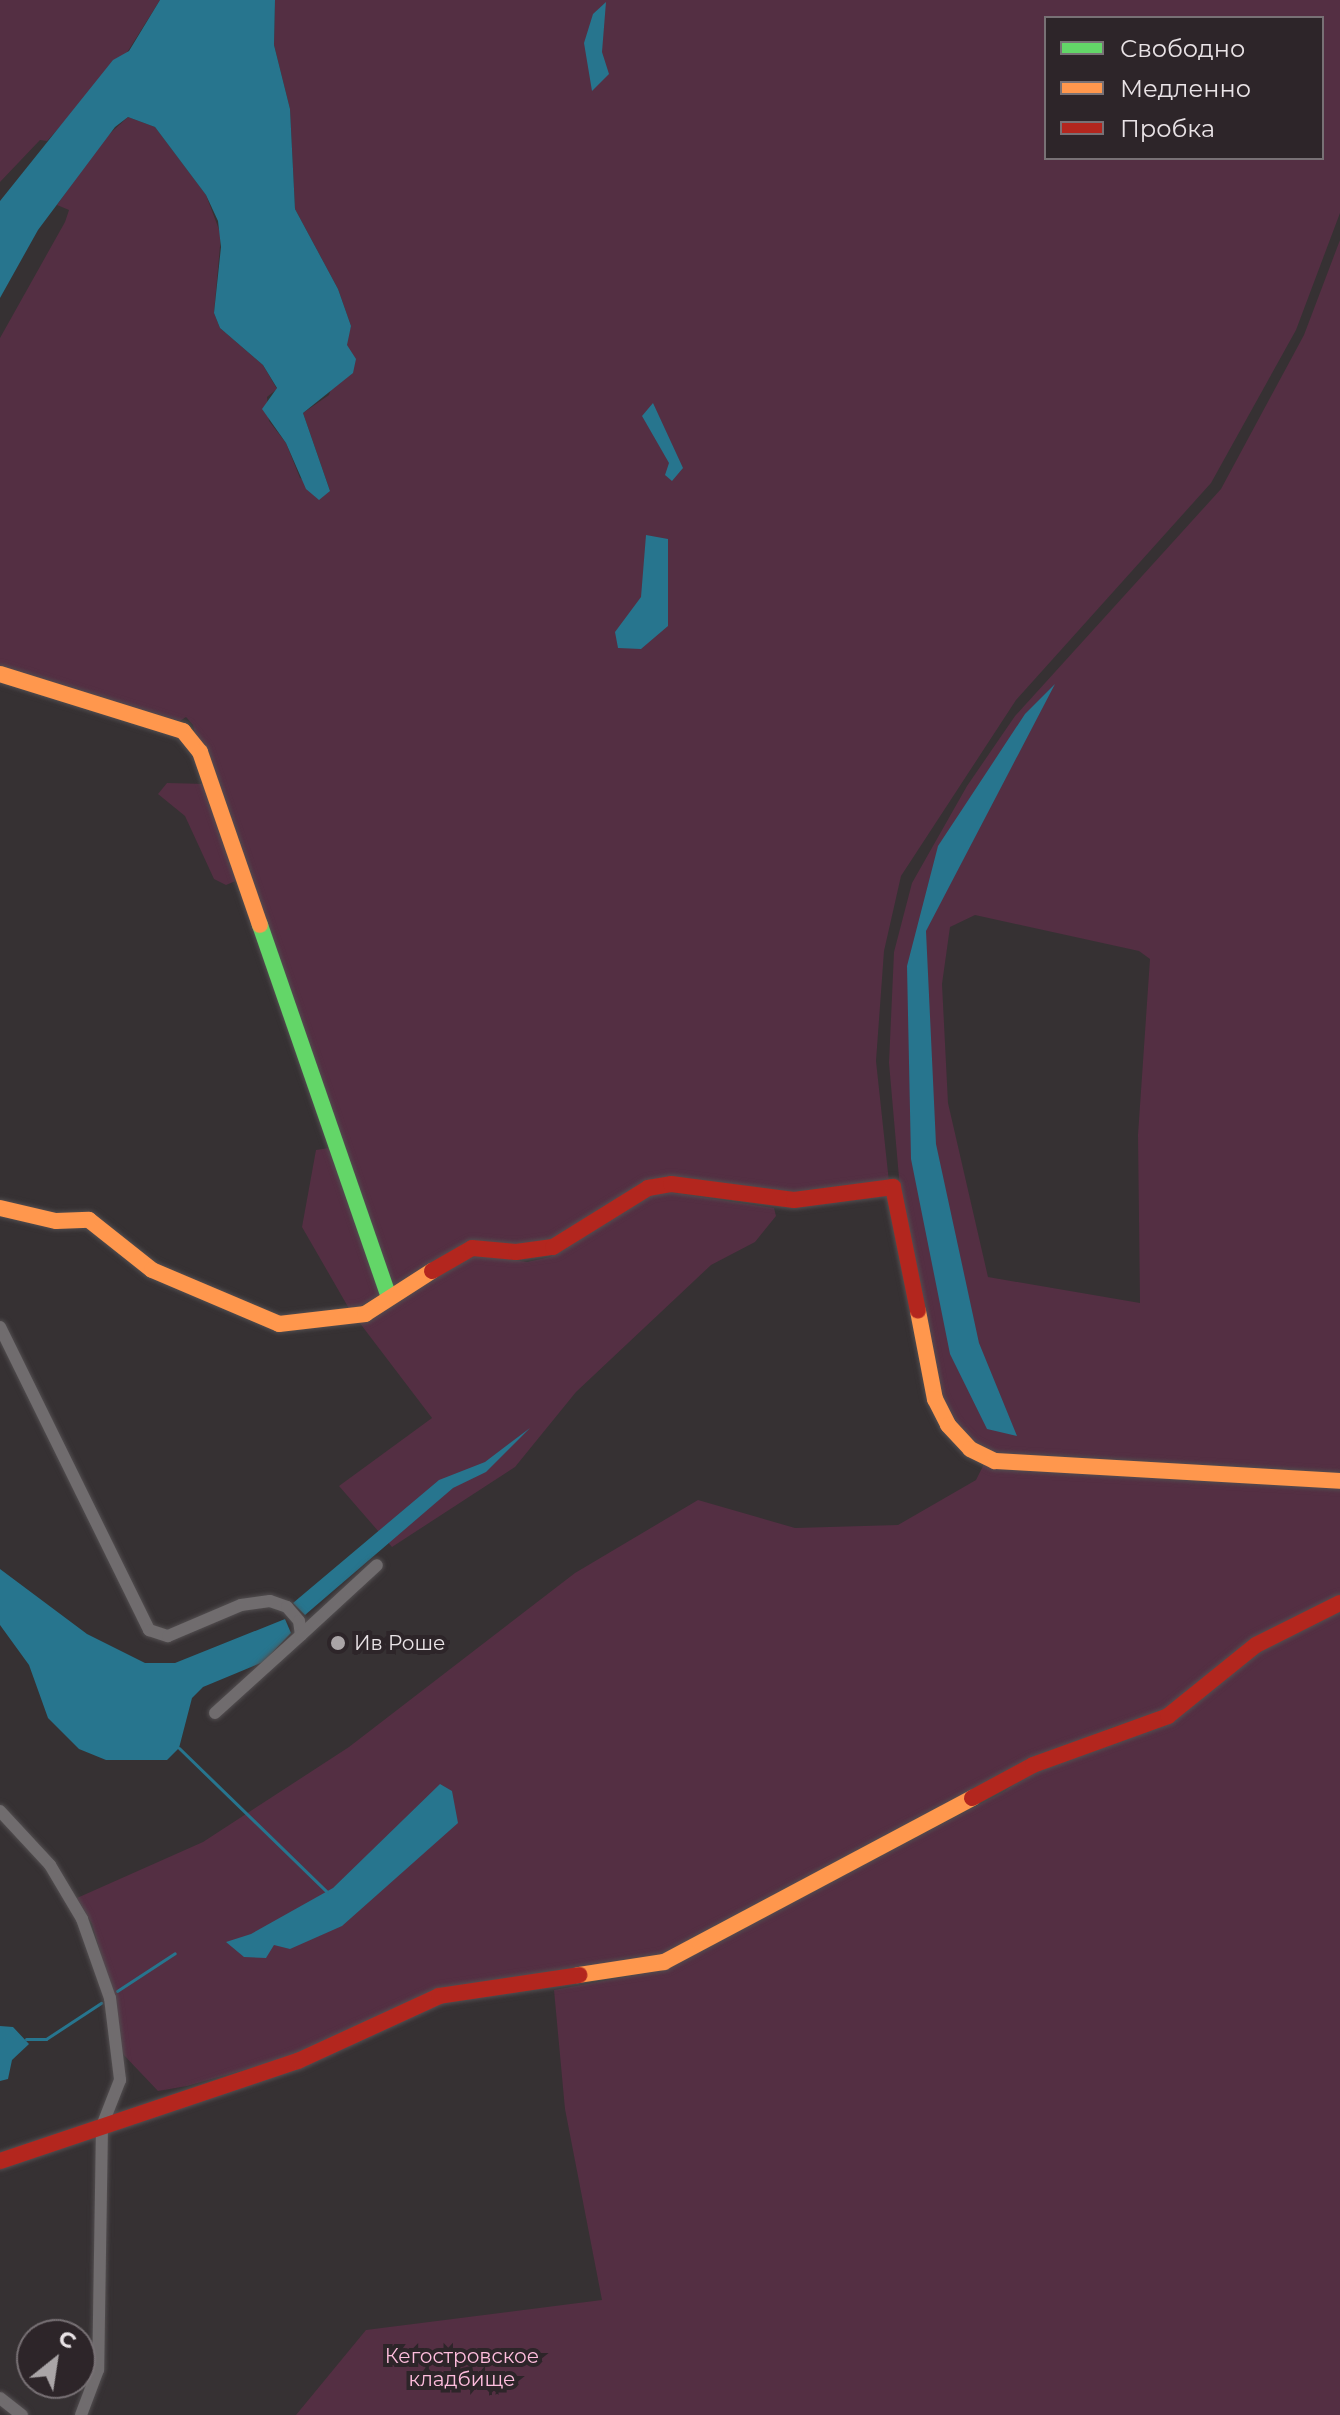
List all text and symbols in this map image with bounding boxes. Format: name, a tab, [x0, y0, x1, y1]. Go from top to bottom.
legend	[1044, 16, 1324, 160]
text: Свободно	[1120, 34, 1245, 63]
text: Медленно	[1120, 74, 1251, 103]
text: Пробка	[1120, 114, 1215, 143]
place label: Ив Роше	[354, 1631, 445, 1655]
marker: Ив Роше	[329, 1634, 347, 1652]
north arrow	[16, 2319, 96, 2399]
text: С	[54, 2324, 81, 2355]
park label: Кегостровское кладбище	[385, 2344, 539, 2391]

